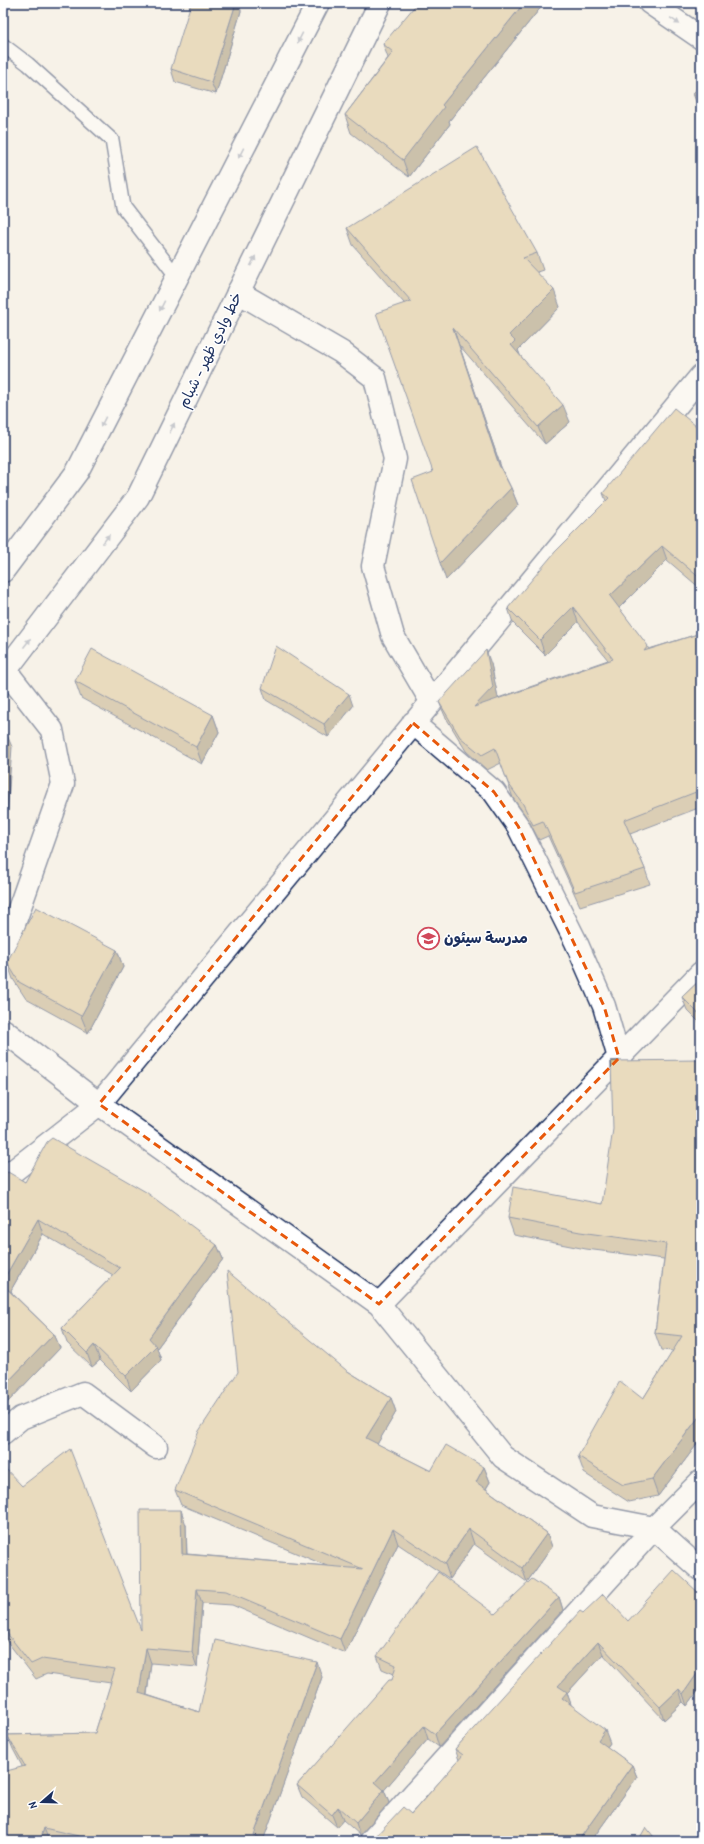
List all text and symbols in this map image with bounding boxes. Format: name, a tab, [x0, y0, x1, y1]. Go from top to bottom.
one-way arrow	[670, 17, 681, 25]
one-way arrow	[297, 32, 303, 43]
one-way arrow	[237, 148, 244, 159]
one-way arrow	[250, 255, 257, 267]
street label: خط وادي ظهر - شبام	[172, 288, 248, 412]
one-way arrow	[159, 301, 165, 312]
one-way arrow	[100, 416, 106, 428]
one-way arrow	[168, 422, 175, 434]
one-way arrow	[101, 534, 110, 545]
one-way arrow	[23, 638, 31, 649]
school or university icon: مدرسة سيئون	[416, 925, 442, 951]
place label: مدرسة سيئون	[444, 927, 528, 948]
north arrow	[22, 1782, 62, 1822]
text: N	[25, 1800, 40, 1811]

